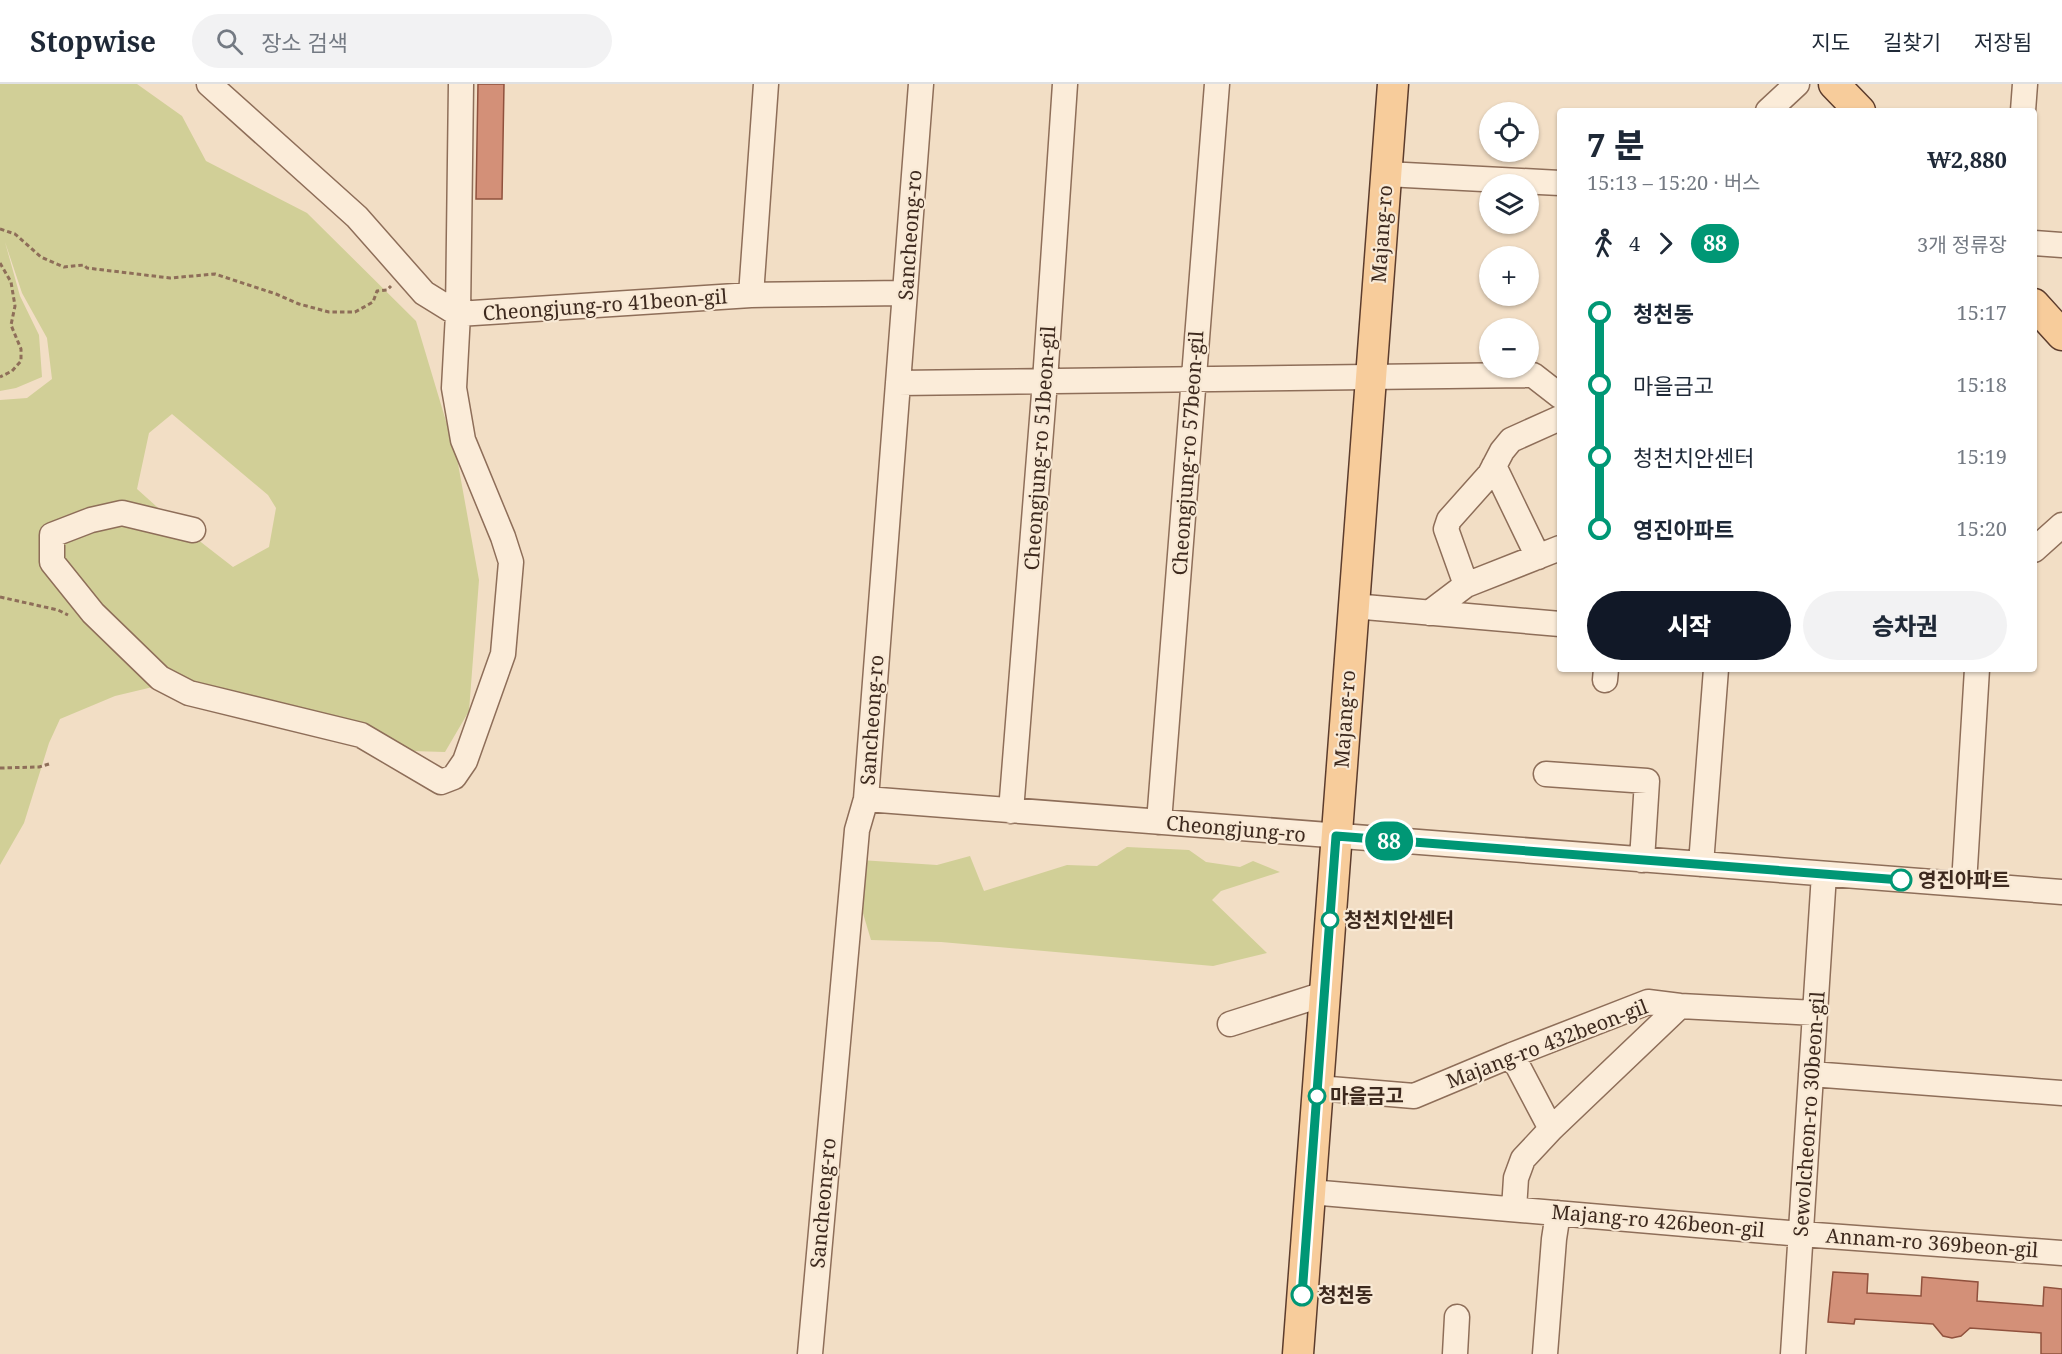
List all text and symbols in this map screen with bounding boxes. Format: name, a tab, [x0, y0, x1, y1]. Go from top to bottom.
search box	[192, 14, 612, 68]
text: Stopwise	[30, 22, 156, 60]
icon: search	[213, 25, 246, 58]
text: 장소 검색	[261, 27, 348, 57]
text: 지도	[1811, 28, 1850, 56]
text: 길찾기	[1883, 28, 1941, 56]
text: 저장됨	[1974, 28, 2032, 56]
map controls	[1479, 102, 1539, 378]
button: locate	[1479, 102, 1539, 162]
text: 7 분	[1587, 122, 1645, 167]
text: ₩2,880	[1927, 144, 2007, 174]
street label: Sancheong-ro	[891, 169, 928, 301]
text: 15:13 – 15:20 · 버스	[1587, 169, 1760, 196]
button: layers	[1479, 174, 1539, 234]
street label: Majang-ro	[1365, 184, 1398, 284]
icon: walk	[1587, 227, 1620, 260]
icon: forward	[1649, 227, 1682, 260]
text: 88	[1703, 229, 1727, 257]
text: 4	[1629, 230, 1640, 257]
text: 3개 정류장	[1917, 231, 2007, 258]
button: +	[1479, 246, 1539, 306]
street label: Cheongjung-ro 41beon-gil	[482, 282, 728, 327]
text: 청천동	[1633, 298, 1694, 328]
text: 15:17	[1957, 299, 2007, 326]
button: −	[1479, 318, 1539, 378]
street label: Cheongjung-ro 51beon-gil	[1017, 325, 1062, 571]
street label: Cheongjung-ro 57beon-gil	[1165, 330, 1210, 576]
text: 마을금고	[1633, 370, 1714, 400]
text: 15:18	[1957, 371, 2007, 398]
text: 청천치안센터	[1633, 442, 1754, 472]
text: 15:19	[1957, 443, 2007, 470]
text: 영진아파트	[1633, 514, 1734, 544]
text: 15:20	[1957, 515, 2007, 542]
button: 시작	[1587, 591, 1791, 660]
button: 승차권	[1803, 591, 2007, 660]
street label: Sancheong-ro	[853, 654, 890, 786]
street label: Majang-ro	[1328, 669, 1361, 769]
street label: Cheongjung-ro	[1165, 809, 1307, 848]
line badge: 88	[1362, 822, 1416, 861]
text: 88	[1377, 827, 1401, 855]
place label: 영진아파트	[1918, 866, 2010, 893]
marker: 영진아파트	[1890, 869, 1912, 891]
place label: 청천치안센터	[1344, 906, 1454, 933]
marker: 청천치안센터	[1321, 911, 1339, 929]
street label: Sewolcheon-ro 30beon-gil	[1786, 990, 1831, 1238]
street label: Majang-ro 432beon-gil	[1442, 993, 1651, 1094]
place label: 마을금고	[1330, 1082, 1404, 1109]
marker: 마을금고	[1308, 1087, 1326, 1105]
street label: Sancheong-ro	[803, 1137, 842, 1269]
street label: Majang-ro 426beon-gil	[1550, 1198, 1766, 1243]
street label: Annam-ro 369beon-gil	[1825, 1222, 2039, 1263]
place label: 청천동	[1318, 1281, 1373, 1308]
marker: 청천동	[1291, 1284, 1313, 1306]

